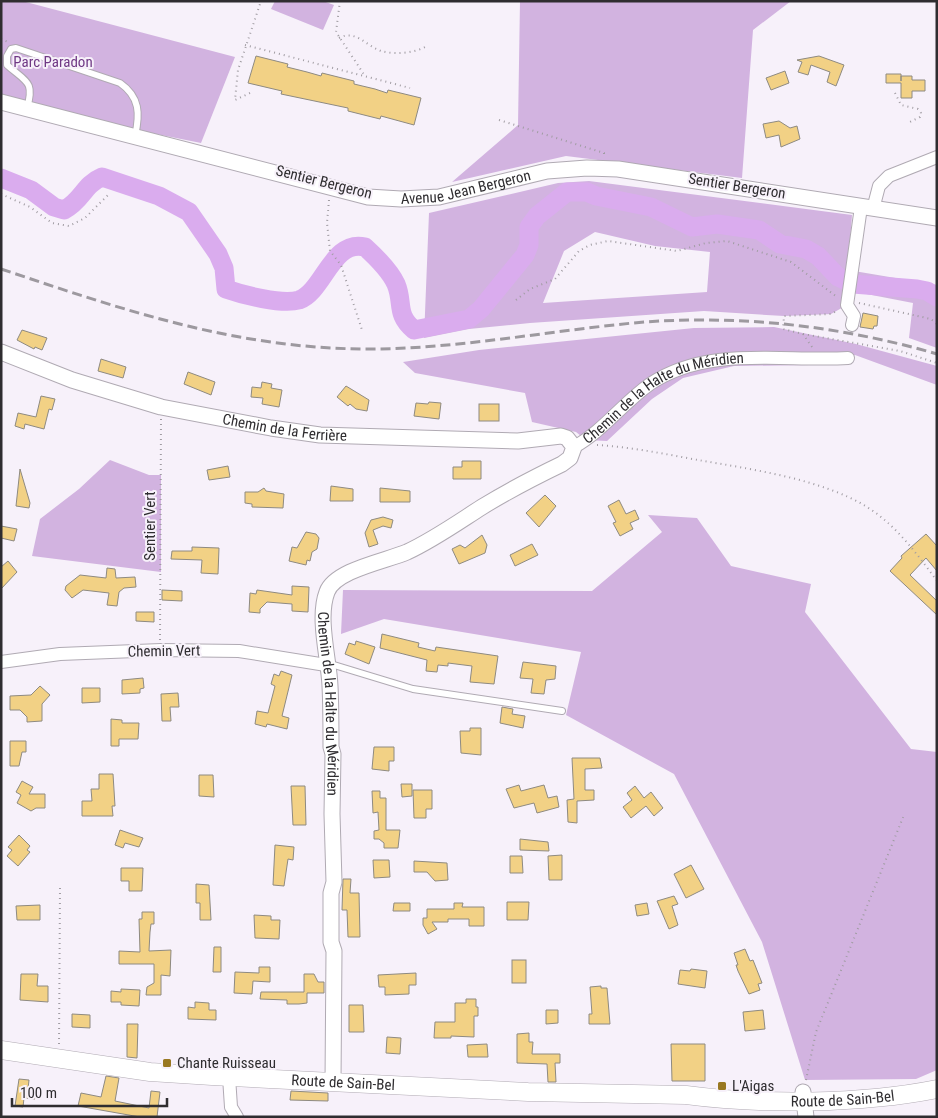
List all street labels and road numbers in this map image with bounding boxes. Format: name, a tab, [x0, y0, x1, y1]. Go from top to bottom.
street label: Sentier Bergeron	[274, 161, 374, 203]
street label: Avenue Jean Bergeron	[400, 166, 532, 208]
street label: Sentier Bergeron	[687, 169, 787, 203]
street label: Chemin de la Halte du Méridien	[579, 349, 744, 448]
street label: Chemin de la Ferrière	[221, 410, 347, 445]
street label: Sentier Vert	[141, 491, 159, 561]
street label: Chemin de la Halte du Méridien	[314, 611, 342, 796]
street label: Chemin Vert	[127, 641, 201, 661]
street label: Route de Sain-Bel	[291, 1071, 395, 1094]
street label: Route de Sain-Bel	[791, 1087, 895, 1111]

